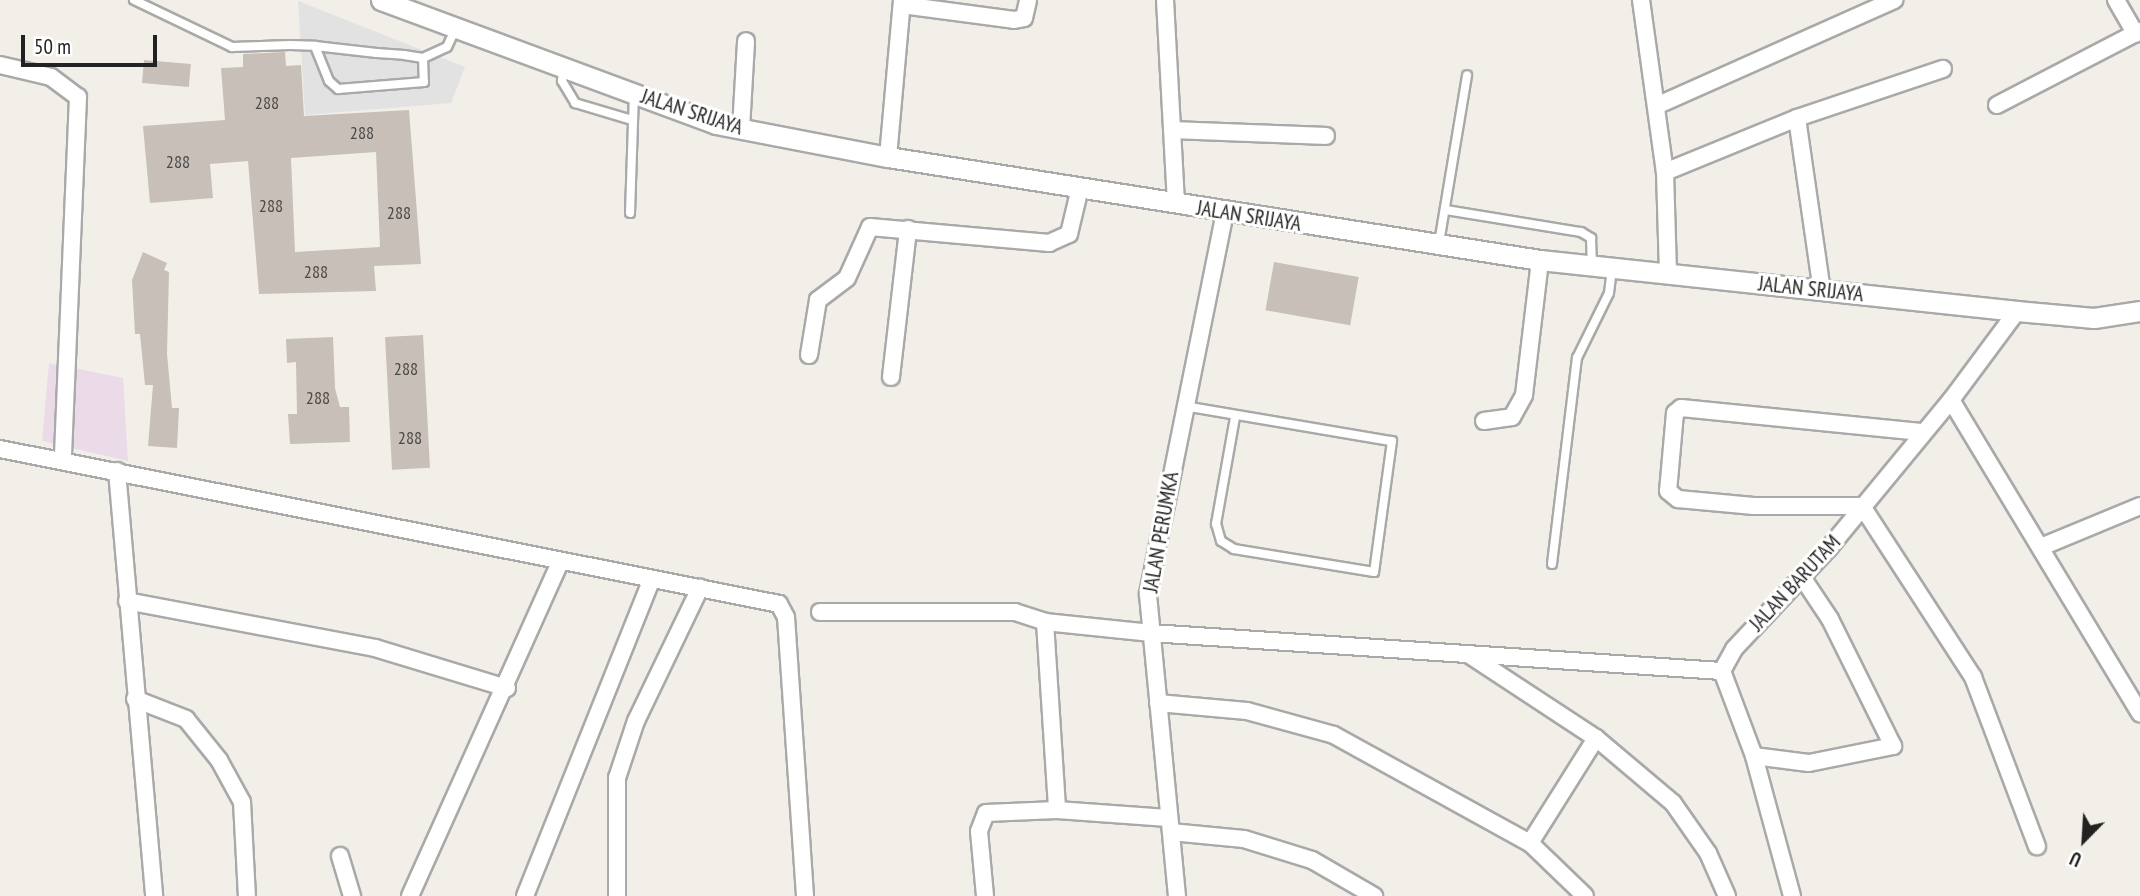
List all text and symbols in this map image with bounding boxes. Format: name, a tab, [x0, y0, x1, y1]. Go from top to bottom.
scale bar	[24, 21, 161, 65]
text: 50 m	[34, 33, 71, 60]
street label: JALAN SRIJAYA	[638, 84, 746, 140]
house number: 288	[255, 92, 279, 114]
house number: 288	[350, 122, 374, 144]
house number: 288	[166, 151, 190, 173]
house number: 288	[259, 195, 283, 217]
street label: JALAN SRIJAYA	[1195, 195, 1303, 237]
house number: 288	[387, 202, 411, 224]
house number: 288	[304, 261, 328, 283]
street label: JALAN SRIJAYA	[1757, 271, 1865, 307]
house number: 288	[394, 358, 418, 380]
house number: 288	[306, 387, 330, 409]
house number: 288	[398, 427, 422, 449]
street label: JALAN PERUMKA	[1138, 470, 1184, 594]
street label: JALAN BARUTAM	[1744, 530, 1846, 636]
north arrow	[2049, 805, 2119, 875]
text: U	[2066, 846, 2085, 872]

